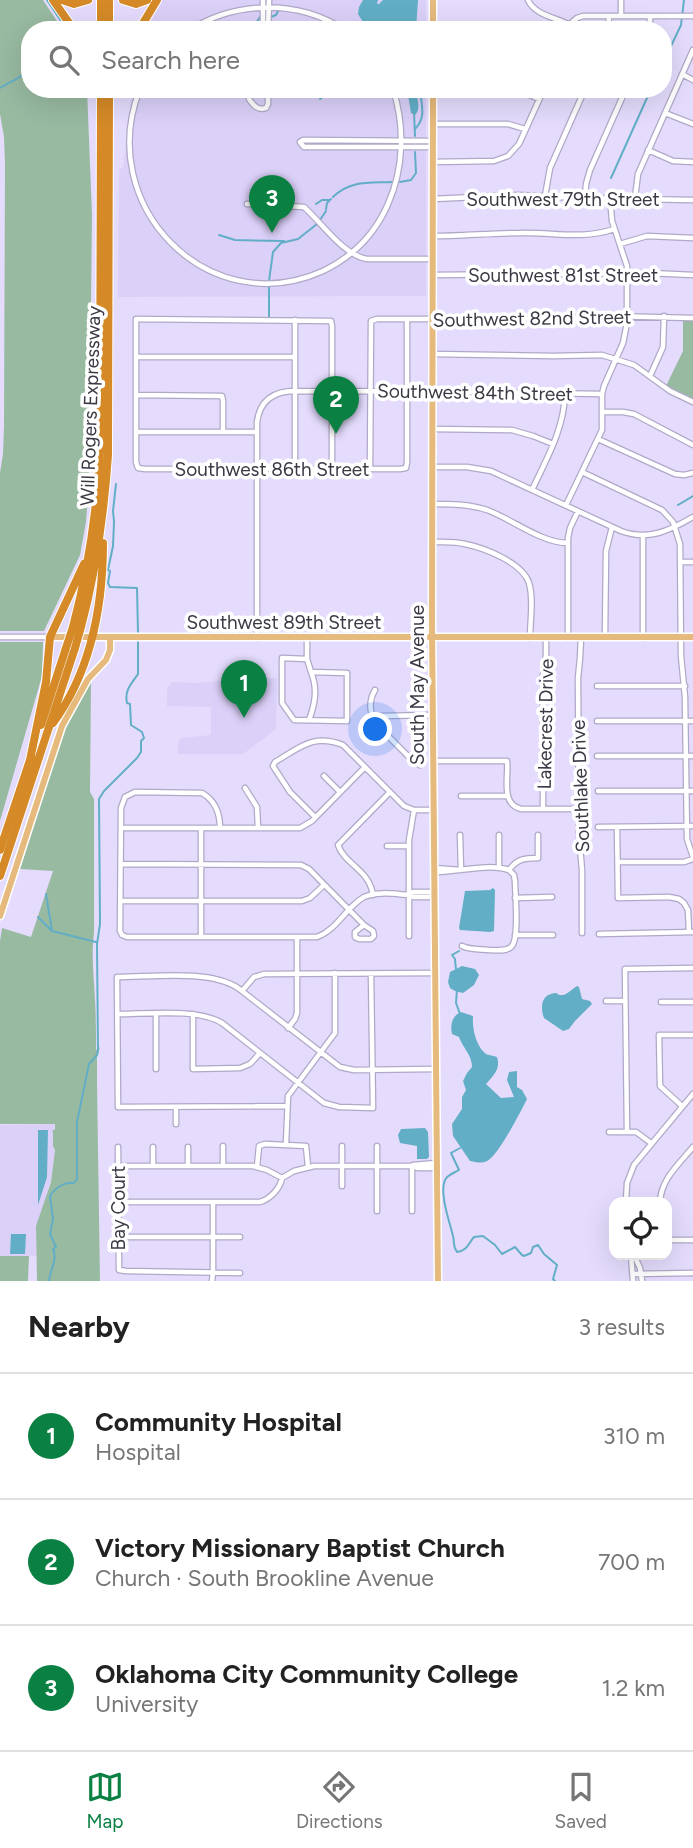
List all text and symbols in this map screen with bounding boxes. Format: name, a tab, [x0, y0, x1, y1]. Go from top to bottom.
search box	[21, 21, 672, 98]
icon: search	[45, 41, 83, 79]
text: Search here	[101, 44, 240, 76]
pin: 3	[249, 175, 295, 233]
street label: Southwest 79th Street	[466, 188, 660, 211]
street label: Southwest 81st Street	[468, 264, 658, 287]
street label: Southwest 82nd Street	[433, 305, 632, 332]
street label: Will Rogers Expressway	[76, 306, 105, 507]
pin: 2	[313, 376, 359, 434]
street label: Southwest 84th Street	[377, 379, 573, 406]
street label: Southwest 86th Street	[175, 458, 369, 481]
street label: South May Avenue	[406, 605, 429, 765]
street label: Southwest 89th Street	[187, 611, 381, 634]
street label: Lakecrest Drive	[533, 658, 558, 790]
pin: 1	[221, 660, 267, 718]
your location	[358, 712, 392, 746]
street label: Southlake Drive	[567, 719, 594, 853]
street label: Bay Court	[107, 1166, 130, 1250]
map controls	[609, 1197, 672, 1260]
button: locate	[609, 1197, 672, 1260]
text: Nearby	[28, 1308, 130, 1345]
text: 3 results	[578, 1313, 665, 1341]
text: Community Hospital	[95, 1406, 342, 1438]
text: 1	[46, 1422, 56, 1450]
text: 310 m	[603, 1422, 665, 1450]
text: Hospital	[95, 1438, 181, 1466]
text: Victory Missionary Baptist Church	[95, 1532, 505, 1564]
text: 2	[44, 1548, 58, 1576]
text: 700 m	[598, 1548, 665, 1576]
text: Church · South Brookline Avenue	[95, 1564, 434, 1592]
text: Oklahoma City Community College	[95, 1658, 518, 1690]
text: 3	[45, 1674, 57, 1702]
text: 1.2 km	[601, 1674, 665, 1702]
text: University	[95, 1690, 198, 1718]
tab: Map	[86, 1768, 124, 1833]
tab: Directions	[296, 1768, 383, 1833]
tab: Saved	[555, 1768, 607, 1833]

